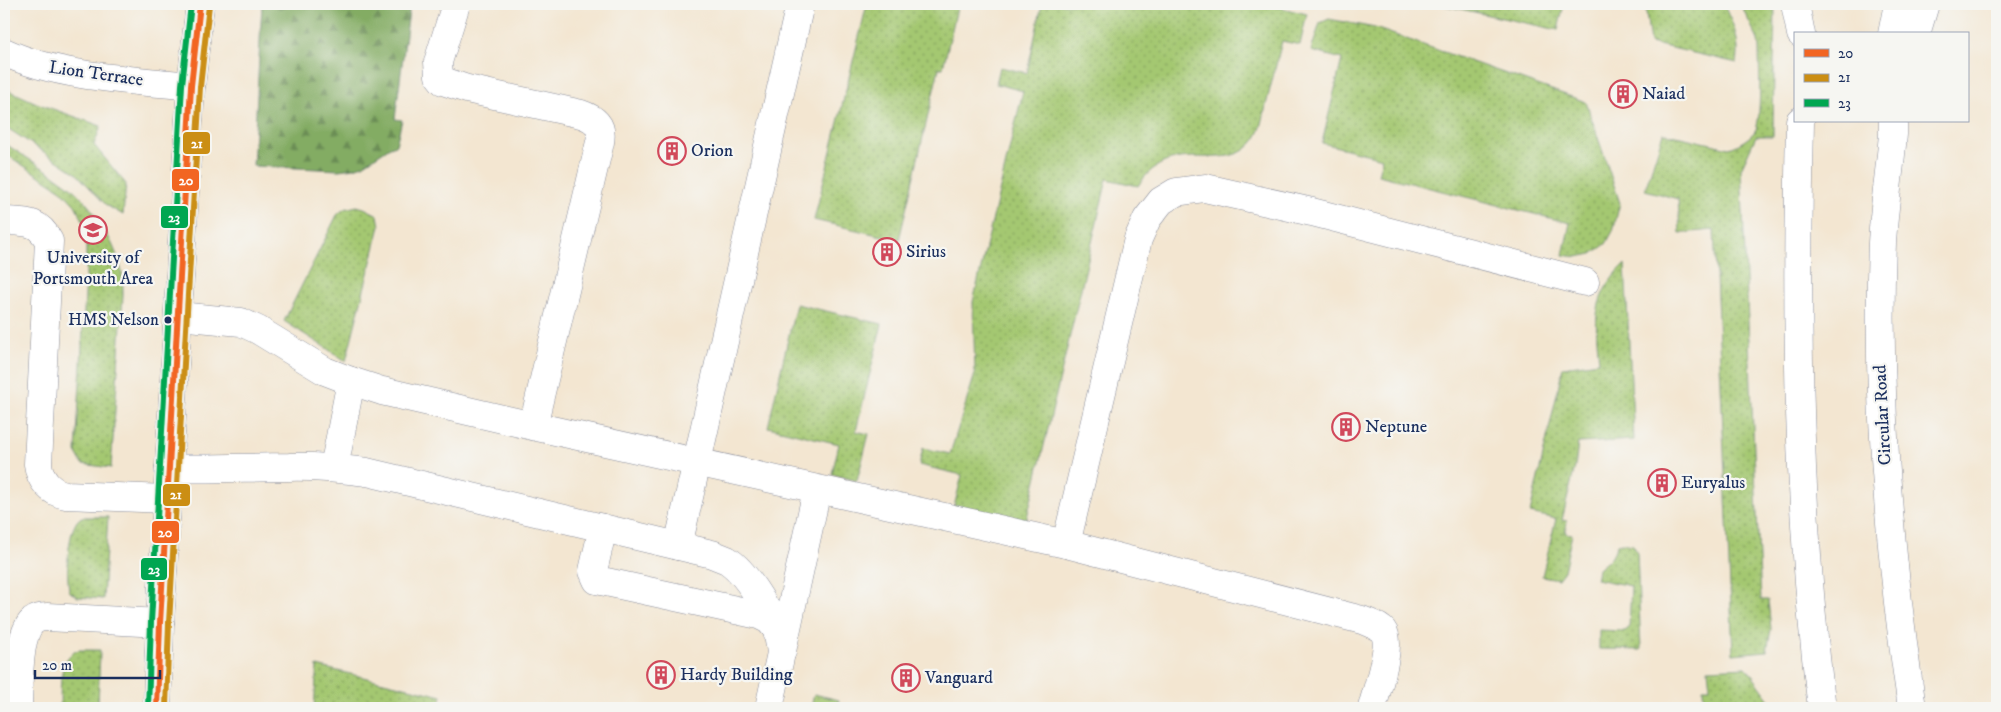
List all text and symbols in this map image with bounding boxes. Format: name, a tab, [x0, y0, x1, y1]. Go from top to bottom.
legend	[1794, 32, 1968, 122]
text: 20	[1838, 44, 1853, 63]
street label: Lion Terrace	[47, 56, 145, 92]
text: 21	[1838, 68, 1851, 87]
building icon: Naiad	[1608, 79, 1638, 109]
place label: Naiad	[1642, 83, 1685, 105]
text: 23	[1838, 94, 1851, 113]
line badge: 21	[182, 131, 211, 155]
text: 21	[191, 135, 203, 153]
building icon: Orion	[657, 136, 687, 166]
place label: Orion	[691, 140, 734, 162]
line badge: 20	[171, 168, 200, 192]
text: 20	[179, 172, 194, 190]
line badge: 23	[160, 205, 189, 229]
text: 23	[168, 209, 180, 227]
school or university icon: University of Portsmouth Area	[78, 215, 108, 245]
building icon: Sirius	[872, 237, 902, 267]
place label: Sirius	[906, 241, 946, 263]
place label: University of Portsmouth Area	[33, 247, 154, 290]
place label: HMS Nelson	[68, 309, 159, 331]
marker: HMS Nelson	[163, 315, 173, 325]
street label: Circular Road	[1869, 364, 1897, 466]
building icon: Neptune	[1331, 412, 1361, 442]
place label: Neptune	[1365, 416, 1427, 438]
building icon: Euryalus	[1647, 468, 1677, 498]
place label: Euryalus	[1681, 472, 1745, 494]
line badge: 21	[162, 483, 191, 507]
text: 21	[170, 486, 182, 504]
line badge: 20	[151, 520, 180, 544]
text: 20	[158, 524, 173, 542]
line badge: 23	[140, 557, 168, 581]
text: 23	[148, 561, 160, 579]
scale bar	[35, 647, 160, 679]
text: 20 m	[42, 656, 72, 675]
building icon: Hardy Building	[646, 660, 676, 690]
building icon: Vanguard	[891, 663, 921, 693]
place label: Hardy Building	[680, 664, 793, 686]
place label: Vanguard	[924, 667, 993, 689]

